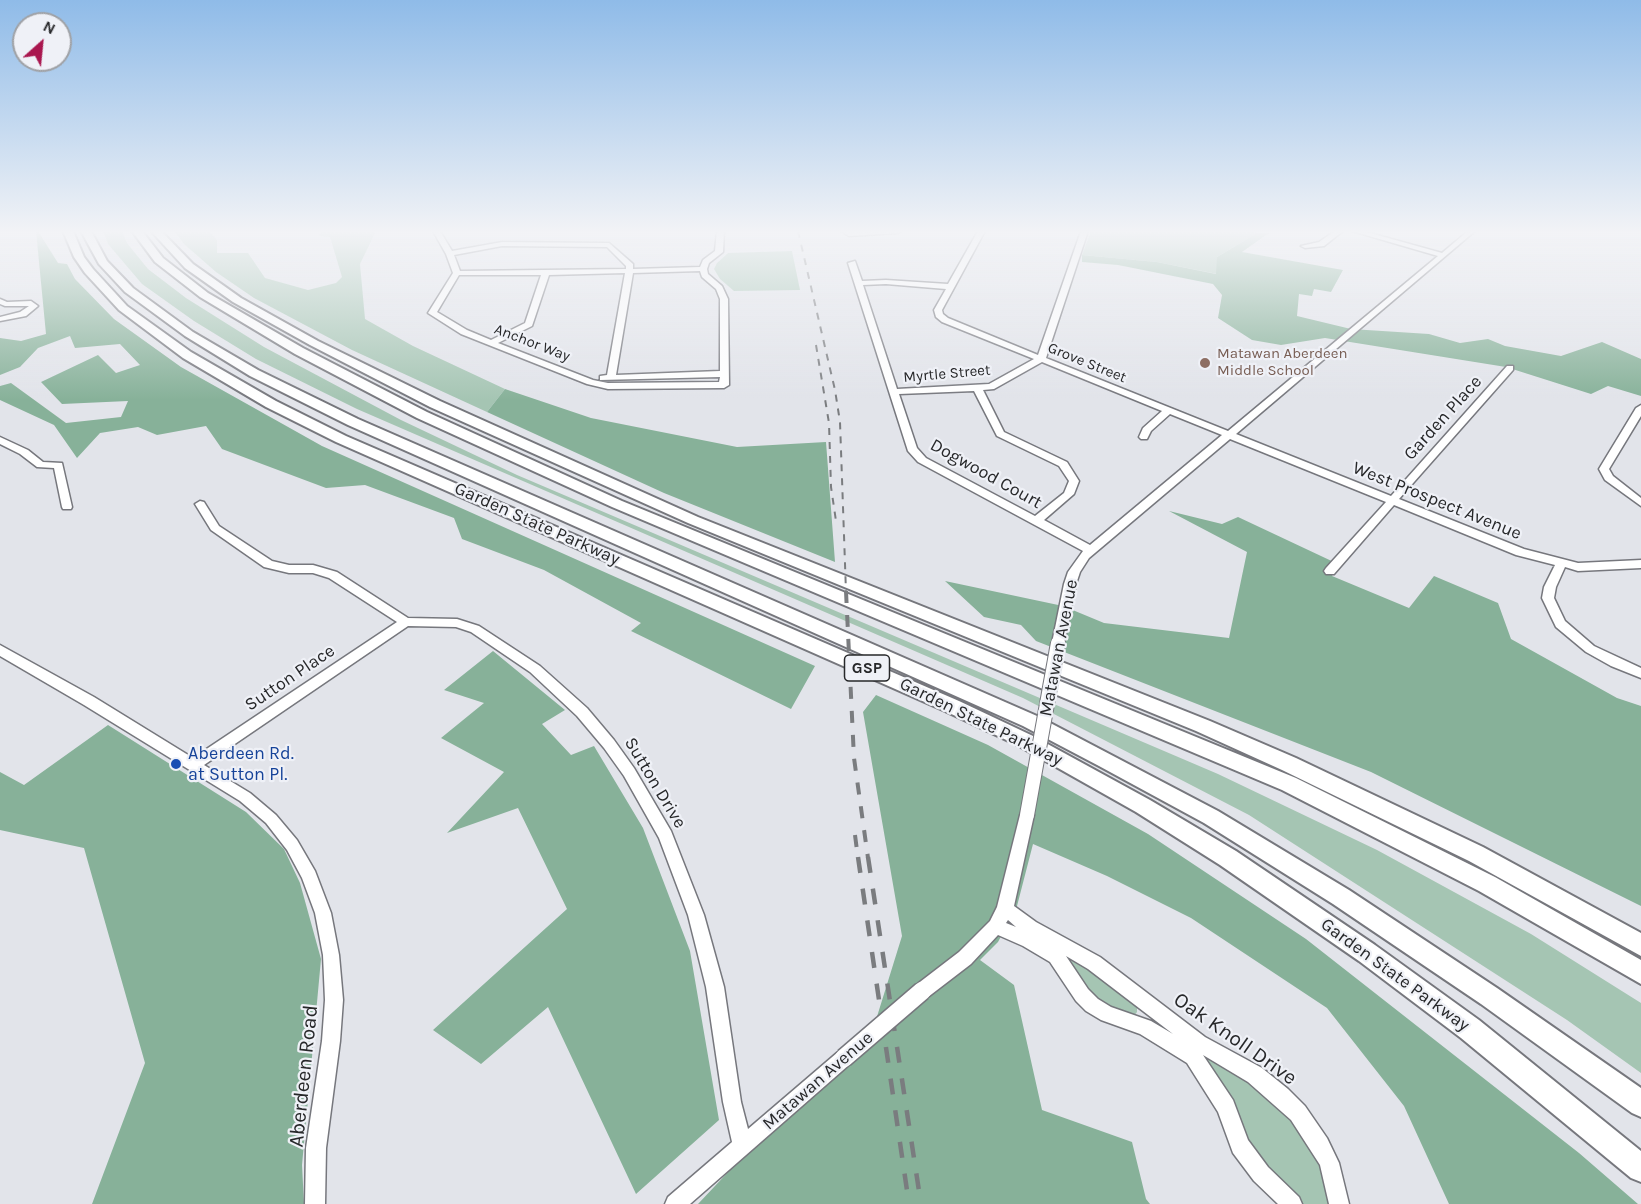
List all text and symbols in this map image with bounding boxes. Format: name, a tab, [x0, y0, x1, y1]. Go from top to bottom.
north arrow	[12, 12, 72, 72]
text: N	[40, 16, 59, 38]
street label: Anchor Way	[492, 320, 572, 366]
street label: Grove Street	[1045, 339, 1129, 387]
place label: Matawan Aberdeen Middle School	[1217, 345, 1348, 380]
marker: Matawan Aberdeen Middle School	[1198, 356, 1212, 370]
street label: Myrtle Street	[903, 361, 991, 387]
street label: Garden Place	[1399, 371, 1487, 465]
street label: Dogwood Court	[926, 434, 1046, 514]
street label: West Prospect Avenue	[1349, 457, 1525, 545]
street label: Garden State Parkway	[451, 478, 623, 570]
street label: Matawan Avenue	[1035, 578, 1083, 718]
street label: Sutton Place	[241, 640, 339, 716]
road number: GSP	[844, 655, 890, 681]
street label: Garden State Parkway	[896, 673, 1066, 771]
street label: Sutton Drive	[619, 734, 691, 832]
place label: Aberdeen Rd. at Sutton Pl.	[188, 743, 294, 786]
marker: Aberdeen Rd. at Sutton Pl.	[169, 757, 183, 771]
street label: Garden State Parkway	[1316, 914, 1474, 1036]
street label: Oak Knoll Drive	[1169, 987, 1301, 1091]
street label: Aberdeen Road	[284, 1004, 324, 1148]
street label: Matawan Avenue	[758, 1027, 878, 1135]

